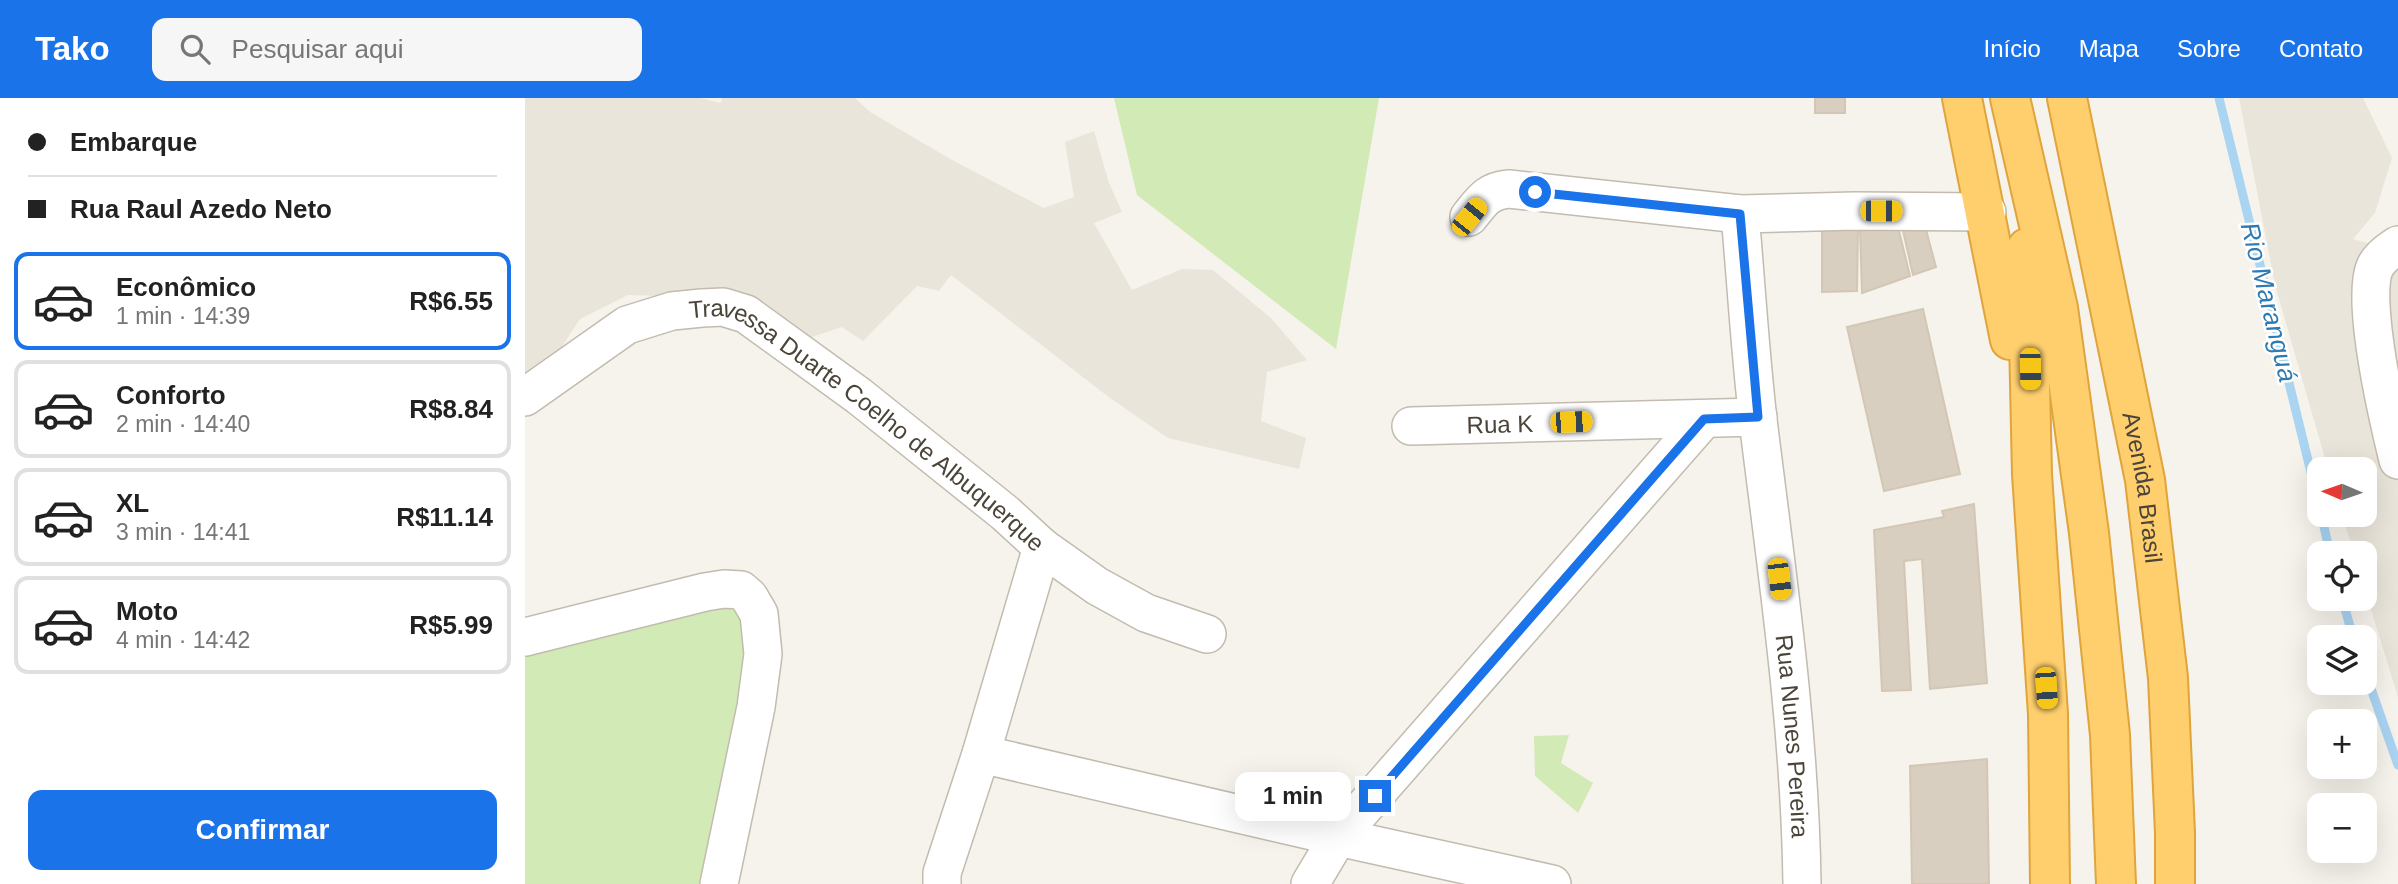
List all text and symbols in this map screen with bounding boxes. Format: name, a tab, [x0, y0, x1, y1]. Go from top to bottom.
search box	[152, 18, 642, 81]
text: Tako	[35, 30, 110, 67]
icon: search	[176, 30, 214, 68]
text: Pesquisar aqui	[232, 34, 404, 64]
text: Início	[1983, 35, 2041, 62]
text: Mapa	[2079, 35, 2139, 62]
text: Sobre	[2177, 35, 2241, 62]
text: Contato	[2279, 35, 2363, 62]
text: Embarque	[70, 127, 197, 157]
route start	[1519, 176, 1551, 208]
text: Rua Raul Azedo Neto	[70, 194, 332, 224]
car	[1448, 194, 1491, 240]
car	[1861, 201, 1903, 222]
water label: Rio Maranguá	[2235, 219, 2303, 385]
icon: car	[32, 270, 95, 333]
text: Econômico	[116, 272, 256, 302]
text: R$6.55	[409, 286, 493, 316]
street label: Travessa Duarte Coelho de Albuquerque	[687, 293, 1050, 556]
text: 1 min · 14:39	[116, 303, 250, 329]
car	[2020, 348, 2041, 390]
icon: car	[32, 378, 95, 441]
text: Conforto	[116, 380, 226, 410]
text: R$8.84	[409, 394, 493, 424]
street label: Rua K	[1466, 409, 1534, 438]
street label: Avenida Brasil	[2118, 409, 2168, 565]
text: 2 min · 14:40	[116, 411, 250, 437]
car	[1550, 411, 1593, 433]
north arrow	[2307, 457, 2377, 527]
map controls	[2307, 457, 2377, 863]
icon: car	[32, 486, 95, 549]
text: XL	[116, 488, 149, 518]
text: R$11.14	[396, 502, 493, 532]
text: 3 min · 14:41	[116, 519, 250, 545]
button: locate	[2307, 541, 2377, 611]
car	[1767, 557, 1792, 601]
icon: car	[32, 594, 95, 657]
text: Moto	[116, 596, 178, 626]
text: R$5.99	[409, 610, 493, 640]
button: layers	[2307, 625, 2377, 695]
text: 4 min · 14:42	[116, 627, 250, 653]
street label: Rua Nunes Pereira	[1771, 633, 1814, 839]
car	[2035, 666, 2058, 710]
button: +	[2307, 709, 2377, 779]
callout: 1 min	[1235, 772, 1351, 820]
route end	[1359, 780, 1391, 812]
text: 1 min	[1263, 783, 1323, 809]
button: Confirmar	[28, 790, 497, 870]
button: −	[2307, 793, 2377, 863]

